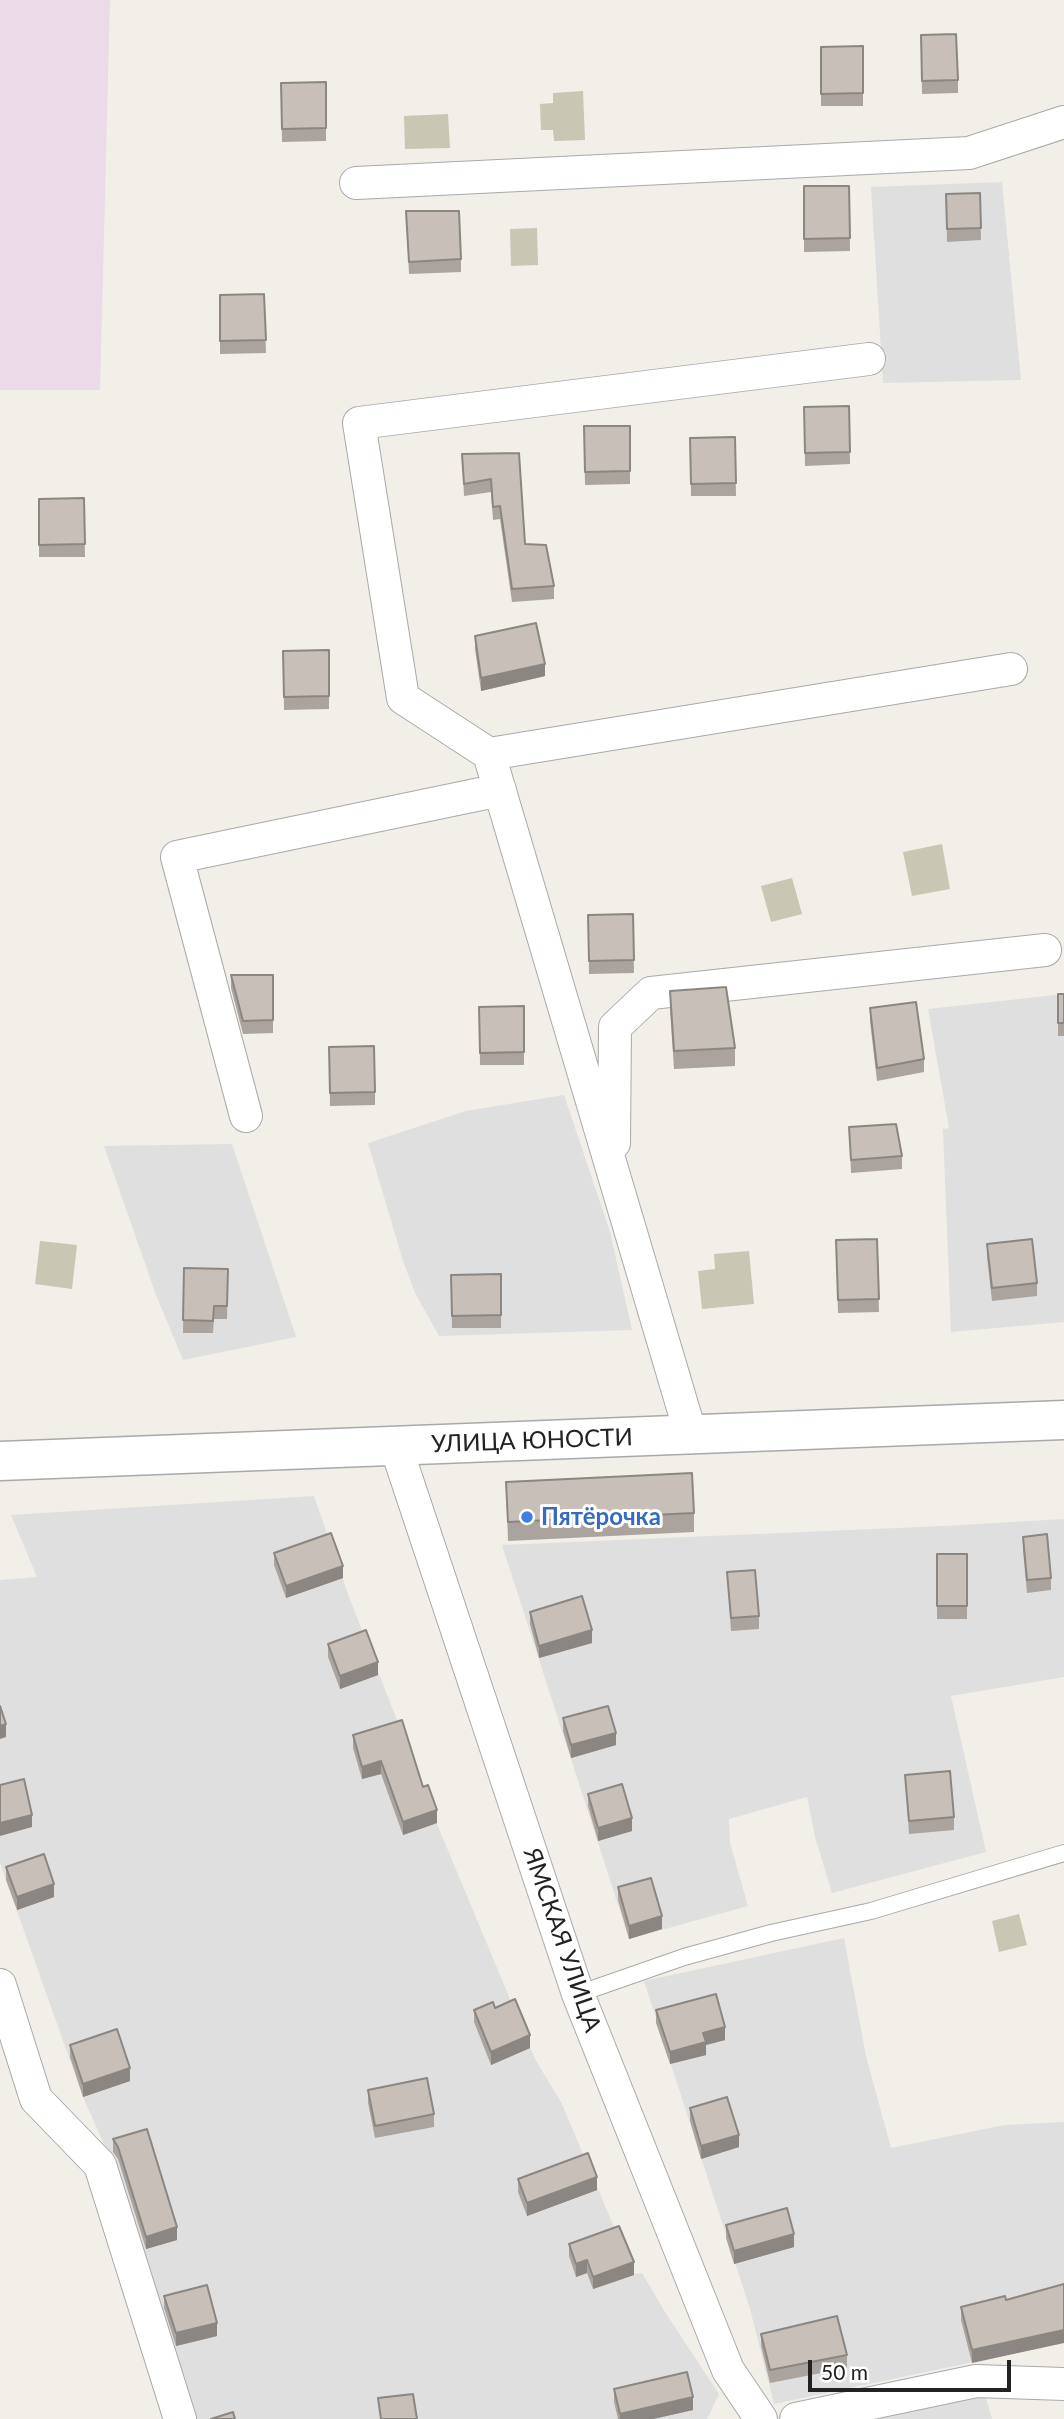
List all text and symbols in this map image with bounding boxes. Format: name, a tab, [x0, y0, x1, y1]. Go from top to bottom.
street label: УЛИЦА ЮНОСТИ	[431, 1423, 633, 1459]
place label: Пятёрочка	[541, 1503, 661, 1531]
marker: Пятёрочка	[519, 1509, 535, 1525]
street label: ЯМСКАЯ УЛИЦА	[517, 1844, 607, 2036]
scale bar	[812, 2346, 1015, 2390]
text: 50 m	[821, 2359, 868, 2384]

